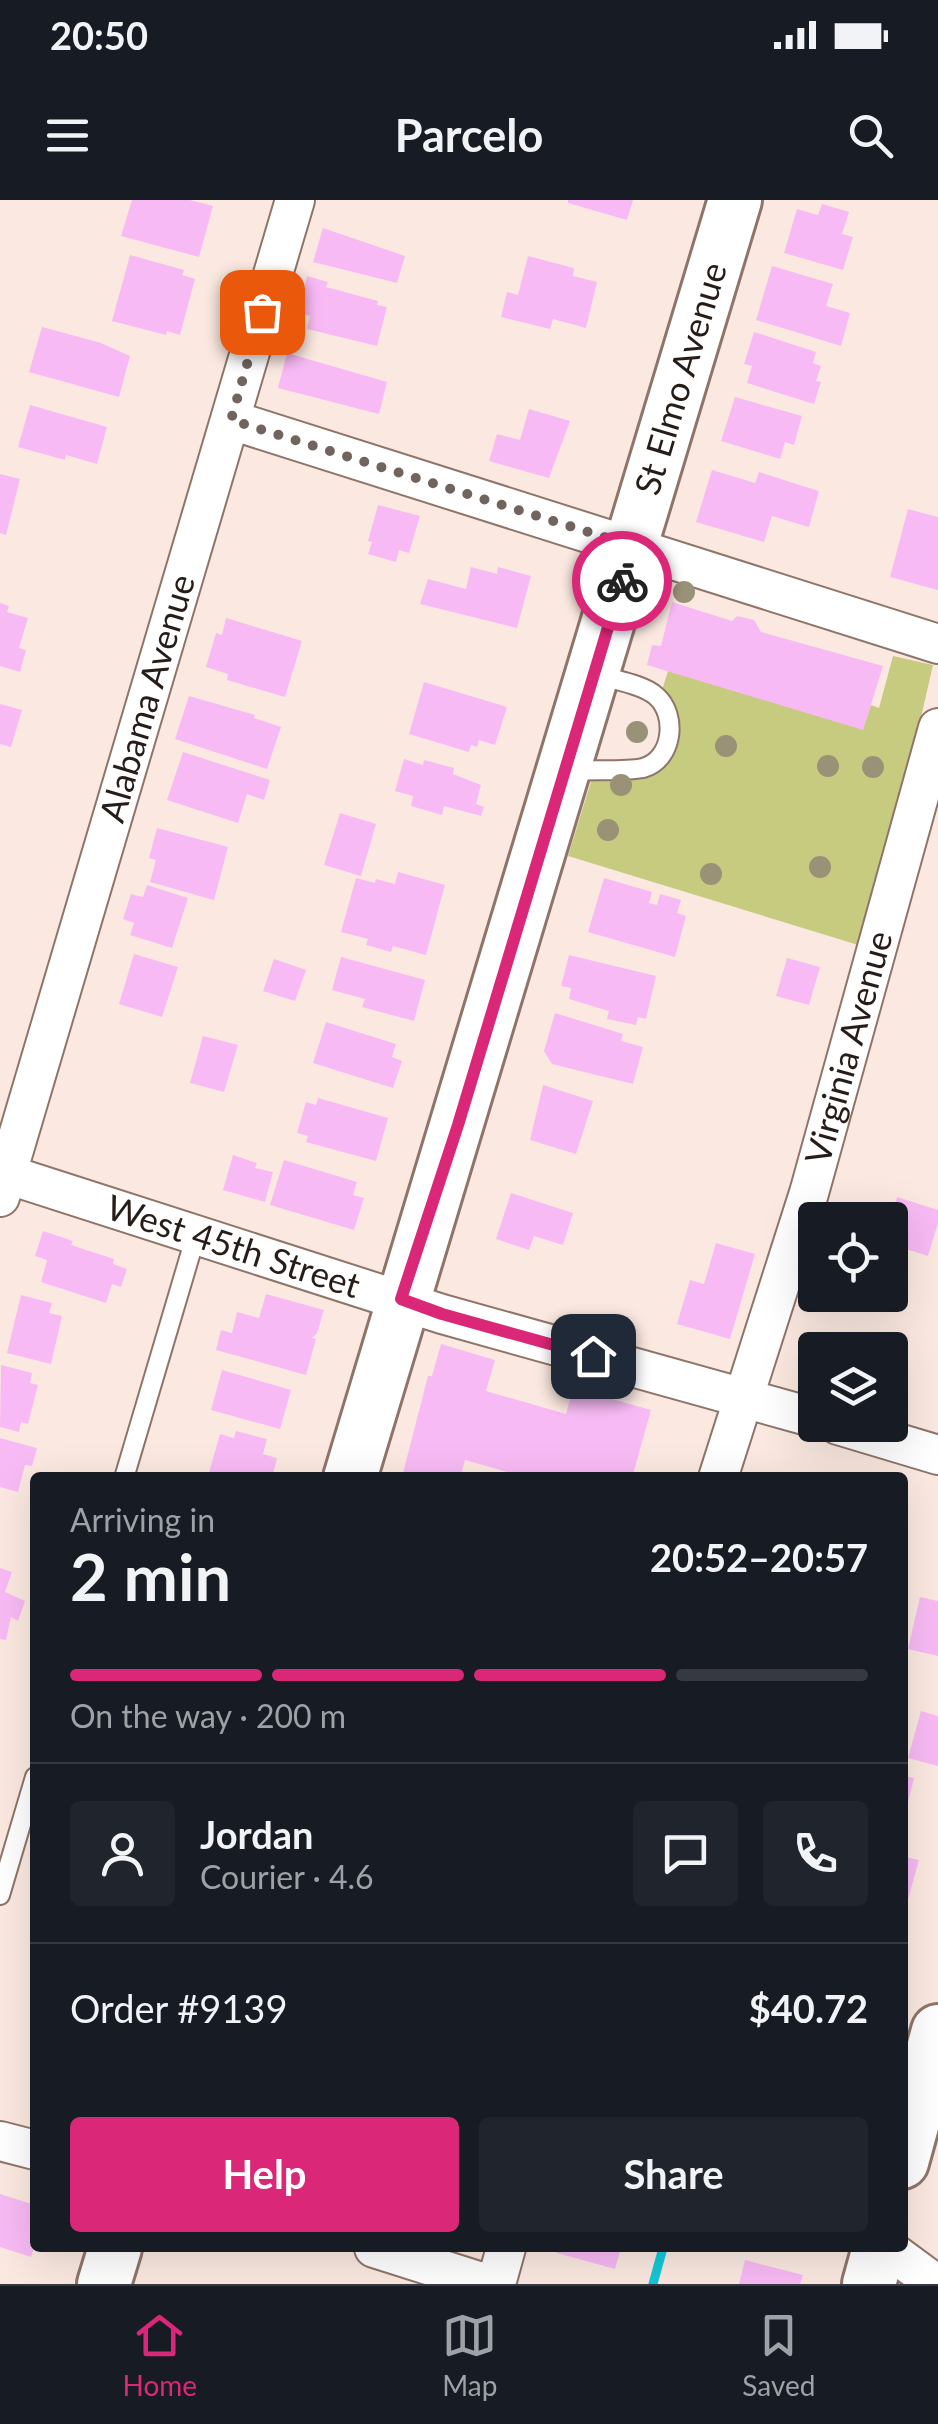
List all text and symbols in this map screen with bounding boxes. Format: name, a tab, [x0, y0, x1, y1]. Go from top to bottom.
text: 20:50	[50, 12, 148, 58]
icon: menu	[40, 108, 95, 163]
text: Parcelo	[395, 108, 543, 162]
icon: search	[843, 108, 898, 163]
street label: St Elmo Avenue	[624, 257, 734, 499]
pin	[220, 270, 305, 355]
icon: bag	[235, 285, 290, 340]
courier	[572, 531, 672, 631]
icon: bike	[595, 554, 650, 609]
street label: Alabama Avenue	[89, 569, 202, 827]
street label: Virginia Avenue	[795, 926, 900, 1168]
street label: West 45th Street	[102, 1185, 366, 1305]
map controls	[798, 1202, 908, 1442]
button: locate	[798, 1202, 908, 1312]
pin	[551, 1314, 636, 1399]
icon: home	[566, 1329, 621, 1384]
button: layers	[798, 1332, 908, 1442]
text: Arriving in	[70, 1500, 215, 1539]
text: 20:52–20:57	[650, 1534, 868, 1580]
text: 2 min	[70, 1537, 231, 1615]
text: On the way · 200 m	[70, 1696, 346, 1735]
button: person	[70, 1801, 175, 1906]
button: chat	[633, 1801, 738, 1906]
button: phone	[763, 1801, 868, 1906]
text: Jordan	[200, 1811, 313, 1857]
text: Courier · 4.6	[200, 1857, 374, 1896]
text: Order #9139	[70, 1985, 287, 2031]
text: $40.72	[749, 1985, 868, 2031]
button: Help	[70, 2117, 459, 2232]
button: Share	[479, 2117, 868, 2232]
tab: Home	[123, 2308, 197, 2402]
tab: Map	[442, 2308, 497, 2402]
tab: Saved	[742, 2308, 815, 2402]

